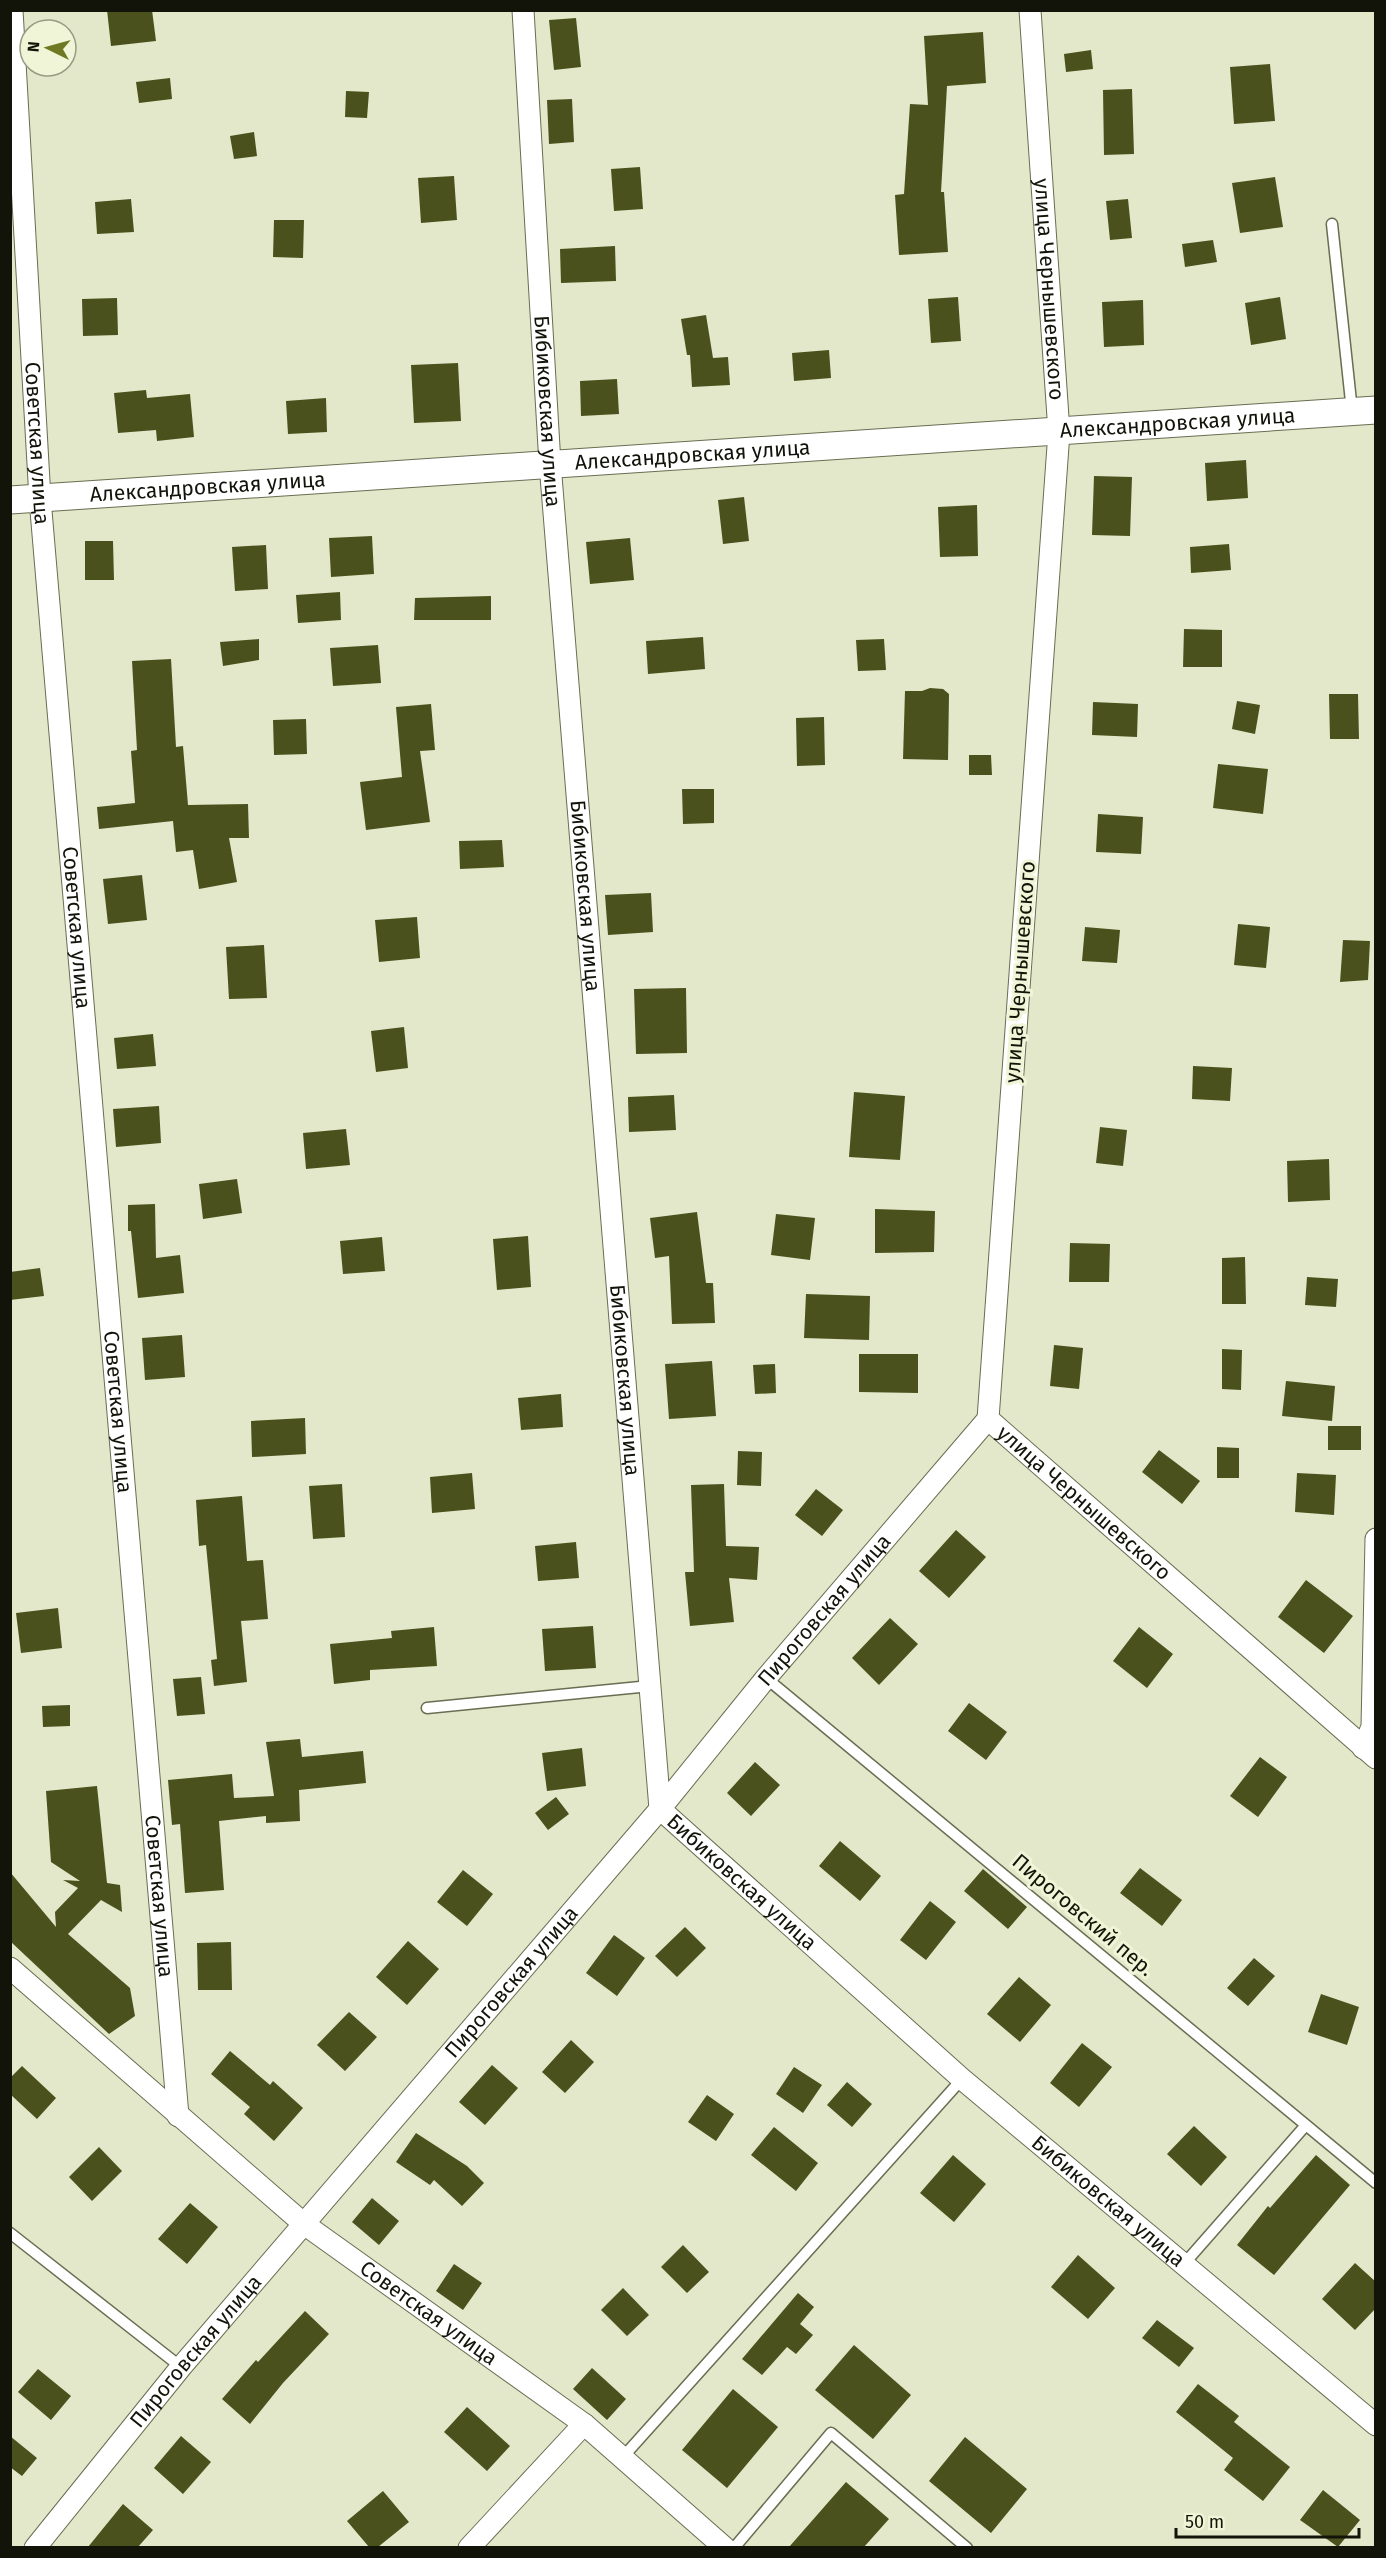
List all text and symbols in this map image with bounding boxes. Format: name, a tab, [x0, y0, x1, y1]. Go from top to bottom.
north arrow	[18, 18, 78, 78]
text: N	[24, 41, 43, 53]
street label: улица Чернышевского	[1029, 177, 1070, 401]
street label: Бибиковская улица	[528, 315, 566, 508]
street label: Советская улица	[19, 361, 55, 526]
street label: Александровская улица	[1059, 402, 1296, 444]
street label: Александровская улица	[574, 434, 811, 476]
street label: Александровская улица	[89, 466, 326, 508]
street label: Бибиковская улица	[565, 799, 606, 993]
street label: Советская улица	[57, 845, 96, 1010]
street label: улица Чернышевского	[999, 860, 1041, 1084]
street label: Бибиковская улица	[604, 1283, 646, 1477]
street label: Советская улица	[98, 1330, 138, 1494]
street label: улица Чернышевского	[992, 1420, 1176, 1586]
street label: Пироговская улица	[752, 1529, 897, 1691]
street label: Бибиковская улица	[662, 1808, 822, 1956]
street label: Советская улица	[139, 1814, 179, 1978]
street label: Пироговский пер.	[1007, 1848, 1159, 1982]
street label: Пироговская улица	[439, 1901, 584, 2063]
street label: Бибиковская улица	[1026, 2130, 1190, 2273]
street label: Советская улица	[355, 2255, 503, 2371]
street label: Пироговская улица	[124, 2269, 267, 2433]
scale bar	[1176, 2501, 1359, 2539]
text: 50 m	[1185, 2511, 1224, 2533]

